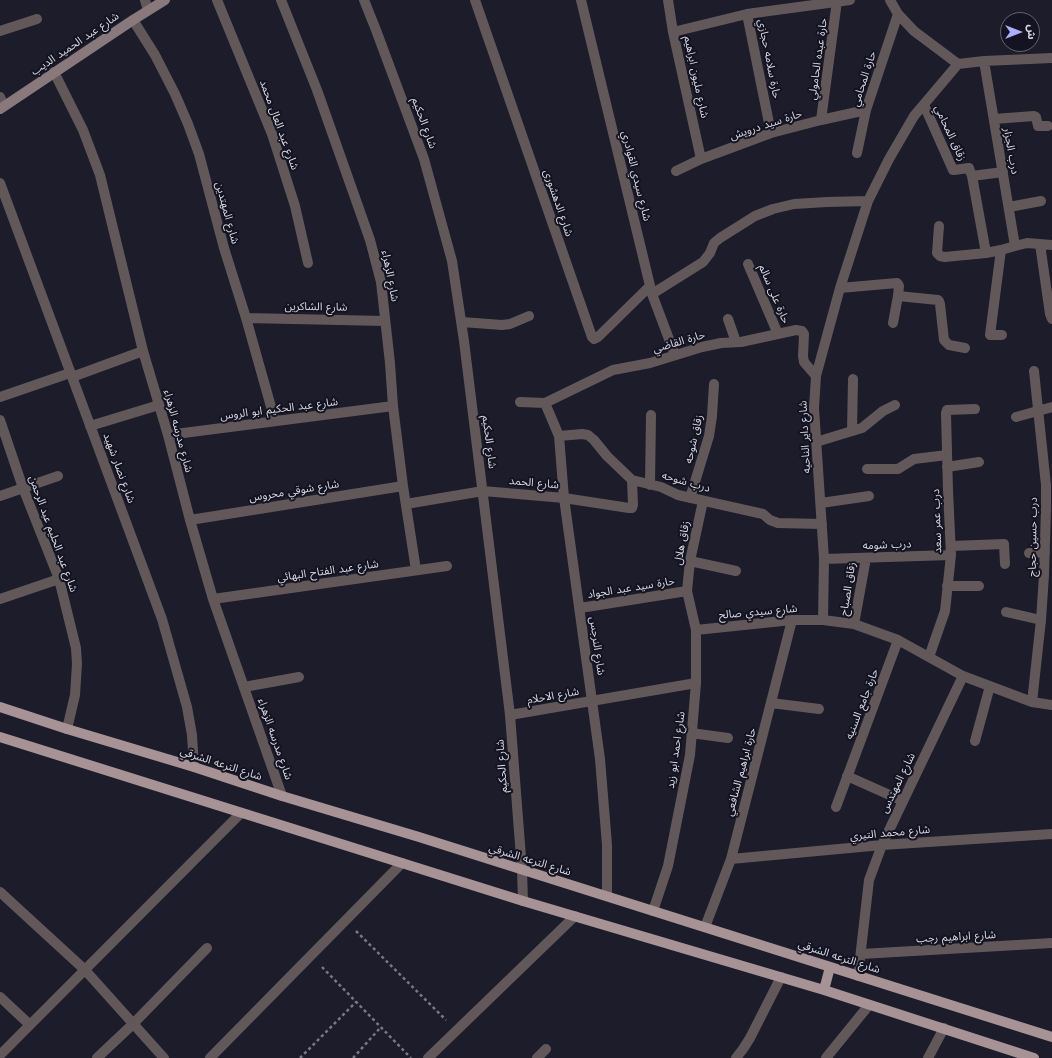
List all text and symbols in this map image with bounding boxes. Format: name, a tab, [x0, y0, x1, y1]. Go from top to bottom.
street label: شارع عبد الحميد الديب	[28, 10, 122, 78]
north arrow	[1000, 12, 1040, 52]
street label: حارة عبده الحامولي	[806, 17, 830, 101]
street label: حارة سلامه حجازي	[755, 18, 783, 100]
text: ش	[1025, 24, 1038, 40]
street label: شارع مليون ابراهيم	[681, 35, 711, 119]
street label: حارة المحامي	[849, 50, 879, 108]
street label: شارع عبد العال محمد	[257, 78, 301, 172]
street label: شارع الحكيم	[409, 96, 439, 150]
street label: زقاق المحامي	[931, 103, 969, 163]
street label: حارة سيد درويش	[728, 107, 804, 143]
street label: درب الجزار	[1000, 127, 1022, 175]
street label: شارع سيدي القوادري	[618, 130, 654, 222]
street label: شارع الدهشورى	[540, 168, 576, 238]
street label: شارع المهتدين	[212, 180, 242, 246]
street label: شارع الزهراء	[379, 249, 401, 303]
street label: حارة على سالم	[756, 262, 792, 326]
street label: شارع الشاكرين	[284, 300, 348, 314]
street label: حارة القاضي	[651, 328, 707, 356]
street label: شارع مدرسه الزهراء	[161, 388, 195, 474]
street label: شارع عبد الحكيم ابو الروس	[219, 395, 339, 423]
street label: شارع داير الناحيه	[797, 400, 813, 474]
street label: زقاق شوحه	[682, 413, 706, 465]
street label: شارع الحكيم	[479, 415, 499, 469]
street label: شارع نصار شهيد	[100, 431, 138, 505]
street label: درب شوحه	[660, 469, 712, 495]
street label: شارع عبد الحليم عبد الرحمن	[26, 474, 80, 594]
street label: شارع الحمد	[509, 474, 559, 492]
street label: شارع شوقي محروس	[248, 477, 340, 505]
street label: درب عمر سعد	[929, 489, 945, 553]
street label: درب حسين حجاج	[1026, 497, 1040, 577]
street label: زقاق هلال	[671, 520, 693, 566]
street label: درب شومه	[862, 538, 912, 552]
street label: شارع عبد الفتاح البهائي	[276, 557, 380, 585]
street label: زقاق الصباح	[837, 561, 859, 617]
street label: حارة سيد عبد الجواد	[586, 575, 676, 601]
street label: شارع سيدي صالح	[718, 602, 798, 622]
street label: شارع النرجس	[586, 616, 608, 676]
street label: حارة جامع السنيه	[842, 667, 882, 741]
street label: شارع الاحلام	[526, 685, 580, 707]
street label: شارع مدرسه الزهراء	[255, 697, 295, 781]
street label: شارع احمد ابو زيد	[664, 711, 688, 789]
street label: حارة ابراهيم الشافعي	[723, 726, 759, 818]
street label: شارع الحكيم	[494, 739, 510, 793]
street label: شارع الترعه الشرقي	[178, 745, 264, 783]
street label: شارع المهندس	[878, 751, 918, 815]
street label: شارع محمد التيري	[849, 823, 931, 843]
street label: شارع الترعه الشرقي	[487, 841, 573, 879]
street label: شارع ابراهيم رجب	[916, 928, 996, 946]
street label: شارع الترعه الشرقي	[796, 938, 882, 976]

